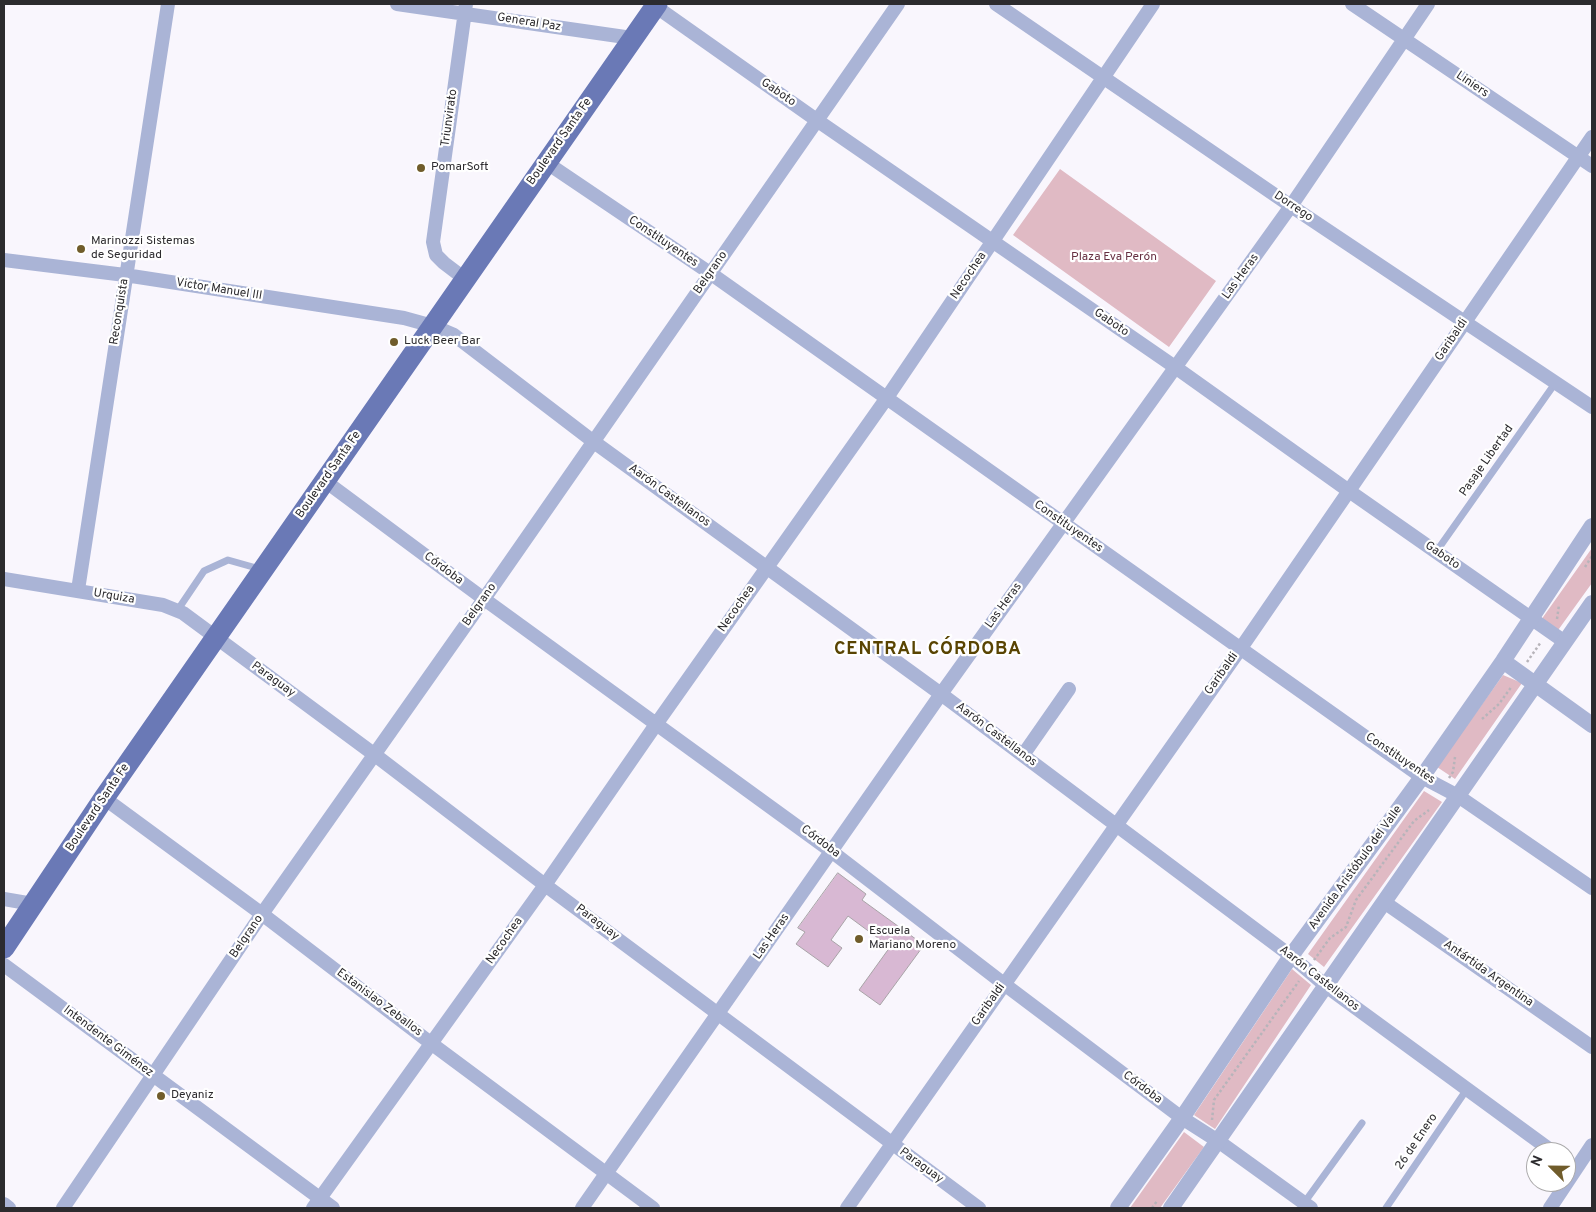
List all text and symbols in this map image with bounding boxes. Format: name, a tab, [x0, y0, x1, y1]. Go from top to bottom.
street label: General Paz	[496, 11, 562, 35]
street label: Liniers	[1453, 69, 1491, 101]
street label: Gaboto	[758, 76, 798, 110]
street label: Triunvirato	[439, 88, 461, 148]
street label: Boulevard Santa Fe	[525, 96, 595, 188]
place label: PomarSoft	[431, 161, 489, 175]
marker: PomarSoft	[415, 162, 427, 174]
street label: Dorrego	[1271, 189, 1315, 225]
street label: Constituyentes	[625, 213, 701, 271]
place label: Marinozzi Sistemas de Seguridad	[91, 235, 195, 263]
marker: Marinozzi Sistemas de Seguridad	[75, 243, 87, 255]
street label: Belgrano	[691, 249, 731, 297]
street label: Necochea	[948, 250, 990, 302]
park label: Plaza Eva Perón	[1071, 251, 1157, 265]
street label: Las Heras	[1220, 251, 1262, 303]
street label: Victor Manuel III	[175, 276, 263, 304]
street label: Reconquista	[108, 278, 132, 346]
street label: Gaboto	[1091, 306, 1131, 340]
street label: Garibaldi	[1432, 316, 1472, 364]
place label: Luck Beer Bar	[404, 335, 480, 349]
marker: Luck Beer Bar	[388, 336, 400, 348]
street label: Pasaje Libertad	[1457, 423, 1517, 499]
street label: Boulevard Santa Fe	[294, 429, 364, 521]
street label: Aarón Castellanos	[625, 461, 713, 531]
street label: Constituyentes	[1031, 498, 1105, 556]
street label: Gaboto	[1422, 539, 1462, 573]
street label: Córdoba	[420, 550, 466, 588]
street label: Las Heras	[983, 580, 1025, 632]
street label: Belgrano	[460, 581, 500, 629]
street label: Necochea	[716, 583, 758, 635]
street label: Urquiza	[92, 586, 136, 608]
district label: CENTRAL CÓRDOBA	[832, 639, 1024, 661]
street label: Garibaldi	[1202, 650, 1242, 698]
street label: Paraguay	[248, 659, 298, 701]
street label: Aarón Castellanos	[953, 700, 1039, 770]
street label: Constituyentes	[1362, 730, 1438, 788]
street label: Boulevard Santa Fe	[63, 761, 133, 855]
street label: Avenida Aristóbulo del Valle	[1306, 803, 1406, 933]
street label: Córdoba	[797, 823, 843, 861]
street label: Paraguay	[572, 902, 622, 944]
street label: Las Heras	[751, 911, 793, 963]
street label: Belgrano	[227, 913, 267, 961]
street label: Necochea	[484, 915, 526, 967]
place label: Escuela Mariano Moreno	[869, 925, 956, 953]
marker: Escuela Mariano Moreno	[853, 933, 865, 945]
street label: Antártida Argentina	[1440, 938, 1536, 1010]
street label: Aarón Castellanos	[1276, 943, 1362, 1015]
street label: Estanislao Zeballos	[333, 966, 425, 1040]
street label: Garibaldi	[969, 981, 1009, 1029]
street label: Intendente Giménez	[60, 1003, 156, 1081]
street label: Córdoba	[1119, 1069, 1165, 1107]
place label: Deyaniz	[171, 1089, 214, 1103]
marker: Deyaniz	[155, 1090, 167, 1102]
street label: 26 de Enero	[1393, 1111, 1441, 1173]
north arrow	[1526, 1142, 1576, 1192]
street label: Paraguay	[896, 1145, 946, 1187]
text: N	[1528, 1153, 1547, 1169]

